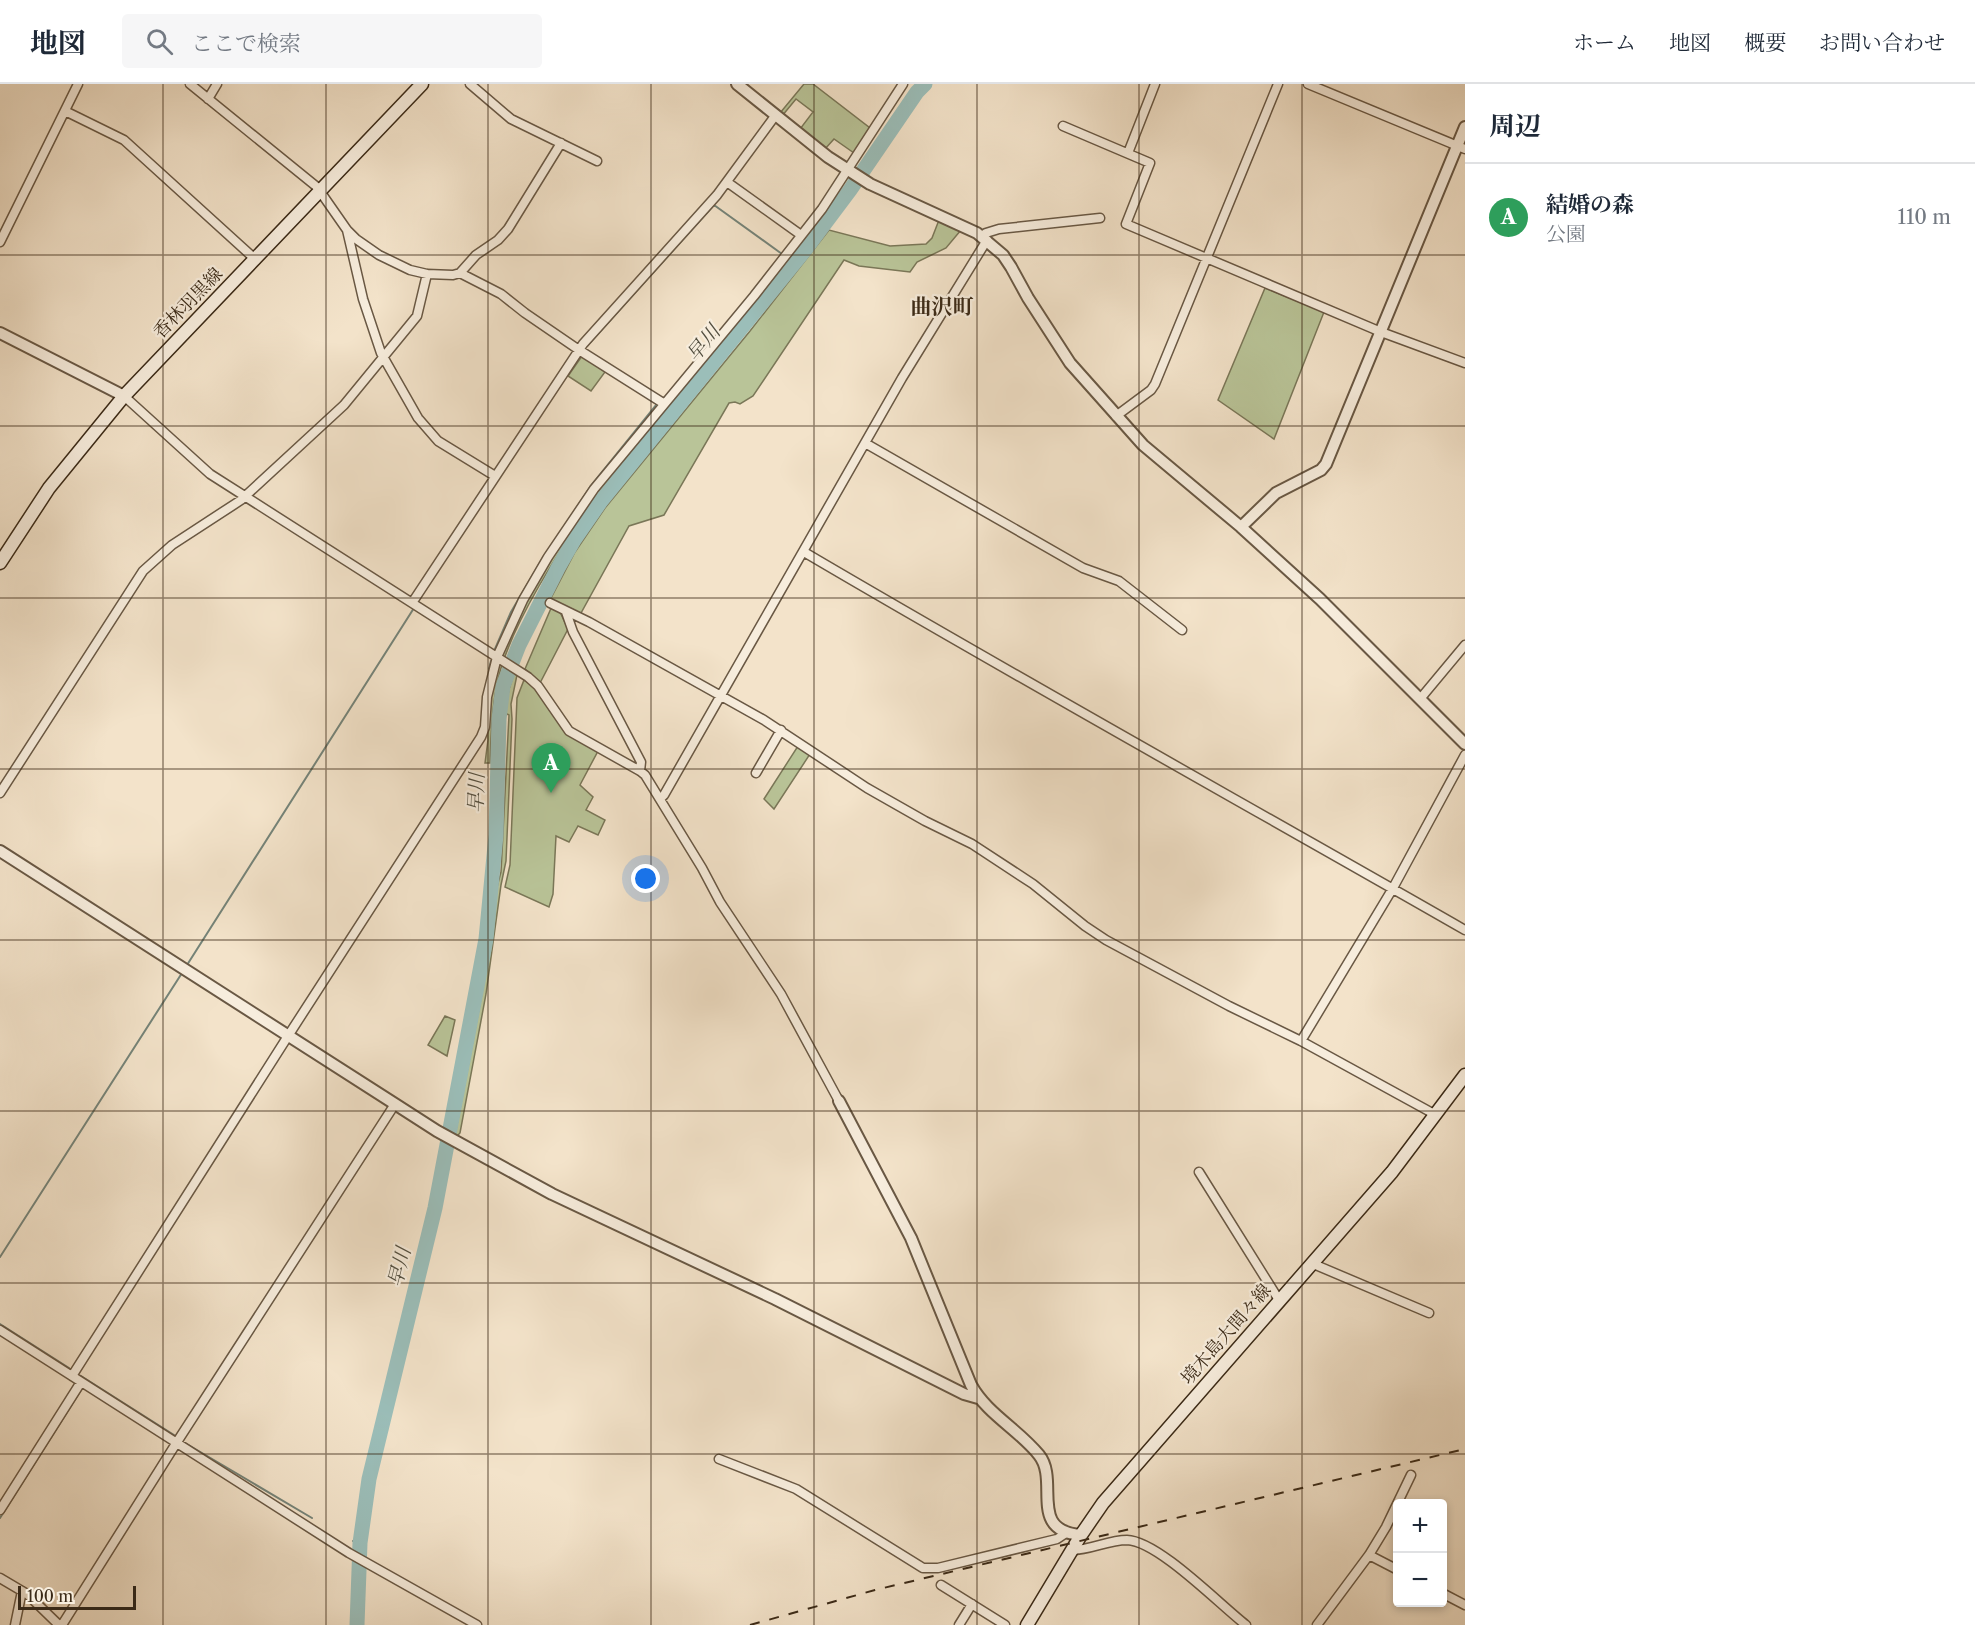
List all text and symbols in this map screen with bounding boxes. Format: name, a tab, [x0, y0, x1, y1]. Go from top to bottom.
search box	[122, 14, 542, 68]
icon: search	[143, 25, 176, 58]
text: 地図	[30, 26, 86, 60]
text: ここで検索	[191, 30, 301, 57]
text: ホーム	[1573, 30, 1636, 55]
text: 地図	[1669, 30, 1711, 55]
text: 概要	[1744, 30, 1786, 55]
text: お問い合わせ	[1819, 30, 1945, 55]
text: 周辺	[1489, 110, 1541, 142]
text: 結婚の森	[1546, 191, 1634, 218]
text: A	[1501, 205, 1516, 229]
text: 110 m	[1898, 205, 1951, 229]
text: 公園	[1546, 222, 1586, 246]
street label: 香林羽黒線	[149, 263, 227, 343]
district label: 曲沢町	[911, 294, 974, 319]
water label: 早川	[681, 318, 726, 366]
pin: A	[532, 744, 570, 793]
water label: 早川	[463, 771, 489, 813]
your location	[631, 864, 660, 893]
water label: 早川	[383, 1243, 416, 1289]
street label: 境木島大間々線	[1176, 1279, 1276, 1389]
map controls	[1393, 1499, 1447, 1607]
button: +	[1393, 1499, 1447, 1553]
button: −	[1393, 1553, 1447, 1607]
scale bar	[18, 1583, 136, 1610]
text: 100 m	[27, 1586, 73, 1606]

